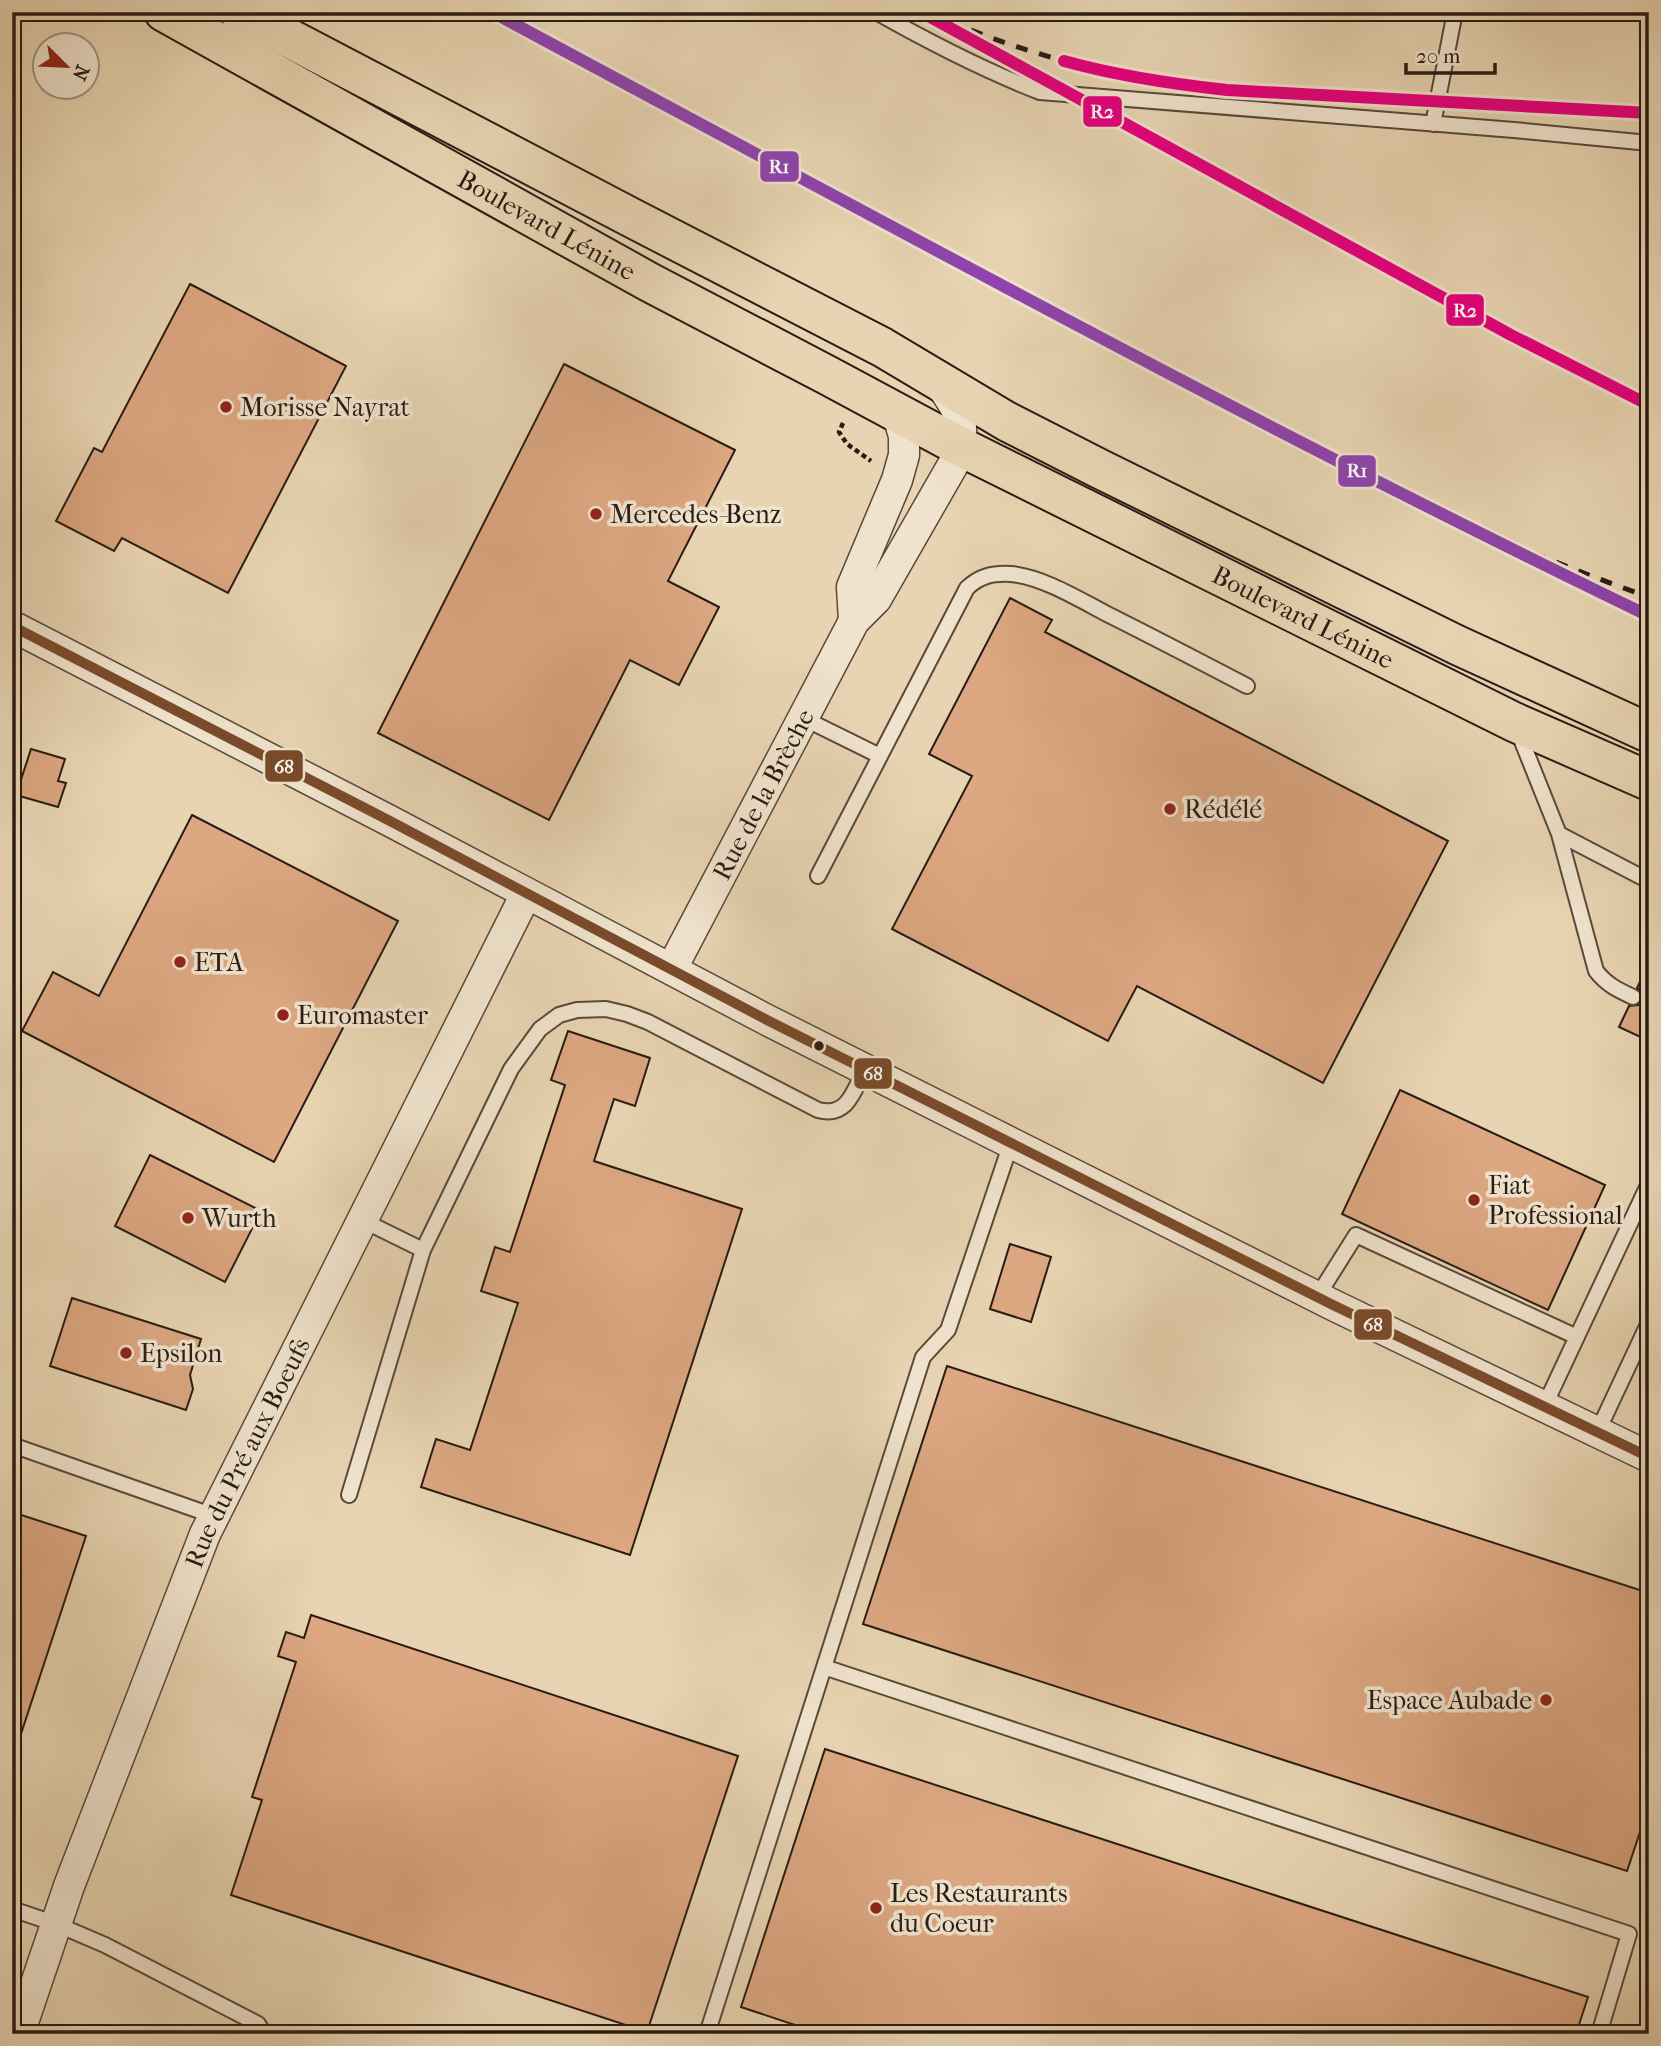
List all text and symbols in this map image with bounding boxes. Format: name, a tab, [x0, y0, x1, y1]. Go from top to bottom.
north arrow	[32, 32, 102, 102]
scale bar	[1406, 32, 1495, 76]
text: 20 m	[1416, 44, 1461, 68]
text: N	[67, 61, 94, 84]
line badge: R2	[1082, 95, 1123, 128]
text: R2	[1090, 101, 1114, 123]
line badge: R1	[759, 150, 800, 183]
text: R1	[769, 156, 789, 178]
street label: Boulevard Lénine	[452, 164, 641, 287]
line badge: R2	[1445, 293, 1485, 327]
text: R2	[1453, 300, 1477, 322]
place label: Morisse Nayrat	[240, 392, 411, 423]
marker: Morisse Nayrat	[218, 399, 234, 415]
line badge: R1	[1337, 454, 1377, 488]
text: R1	[1347, 460, 1367, 482]
place label: Mercedes-Benz	[610, 499, 781, 530]
marker: Mercedes-Benz	[588, 506, 604, 522]
street label: Boulevard Lénine	[1207, 559, 1399, 676]
street label: Rue de la Brèche	[706, 704, 821, 885]
line badge: 68	[264, 749, 304, 783]
text: 68	[274, 756, 294, 778]
place label: Rédélé	[1184, 794, 1262, 825]
marker: Rédélé	[1162, 801, 1178, 817]
place label: ETA	[194, 947, 245, 978]
marker: ETA	[172, 954, 188, 970]
place label: Euromaster	[297, 1000, 428, 1031]
marker: Euromaster	[275, 1007, 291, 1023]
unlabelled marker	[812, 1039, 826, 1053]
line badge: 68	[853, 1057, 893, 1090]
text: 68	[863, 1063, 883, 1085]
place label: Fiat Professional	[1488, 1170, 1623, 1231]
marker: Fiat Professional	[1466, 1192, 1482, 1208]
place label: Wurth	[201, 1203, 277, 1234]
marker: Wurth	[180, 1210, 196, 1226]
line badge: 68	[1353, 1308, 1393, 1341]
text: 68	[1363, 1314, 1383, 1336]
street label: Rue du Pré aux Boeufs	[178, 1333, 317, 1572]
place label: Epsilon	[140, 1338, 222, 1369]
marker: Epsilon	[118, 1345, 134, 1361]
place label: Espace Aubade	[1367, 1685, 1532, 1716]
marker: Espace Aubade	[1538, 1692, 1554, 1708]
place label: Les Restaurants du Coeur	[890, 1878, 1068, 1939]
marker: Les Restaurants du Coeur	[868, 1900, 884, 1916]

